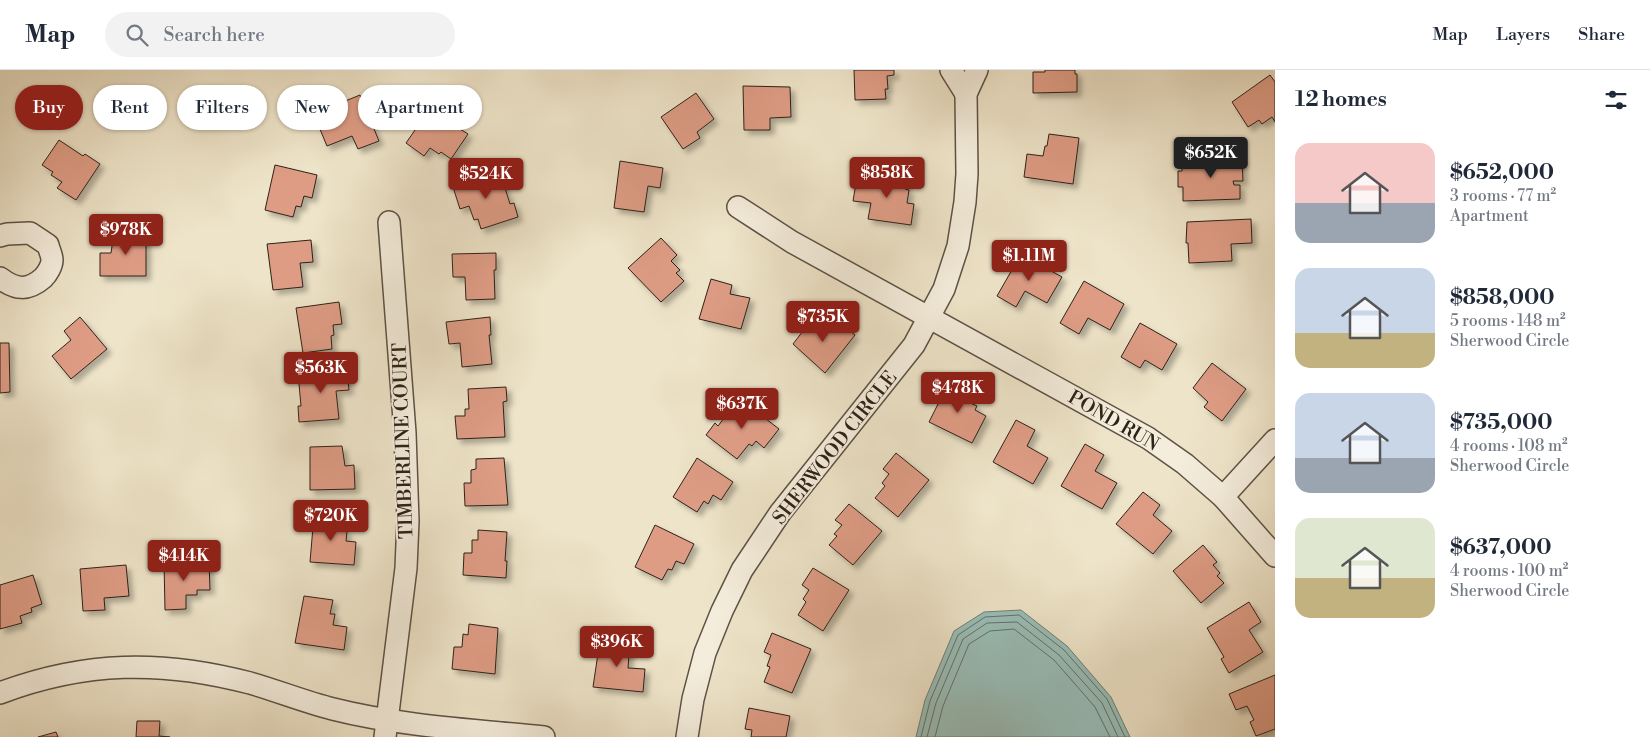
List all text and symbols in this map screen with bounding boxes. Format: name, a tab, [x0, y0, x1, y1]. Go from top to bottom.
search box	[105, 12, 455, 57]
text: Map	[25, 20, 75, 50]
icon: search	[123, 21, 151, 49]
text: Search here	[163, 23, 265, 47]
text: Map	[1433, 23, 1468, 46]
text: Layers	[1496, 23, 1550, 46]
text: Share	[1578, 23, 1625, 46]
chip: Buy	[15, 85, 83, 130]
chip: Rent	[93, 85, 167, 130]
chip: Filters	[177, 85, 267, 130]
chip: New	[277, 85, 348, 130]
chip: Apartment	[358, 85, 482, 130]
icon: filters	[1602, 86, 1630, 114]
text: 12 homes	[1295, 87, 1387, 113]
pin: $652K	[1176, 136, 1246, 179]
text: $652K	[1185, 143, 1237, 163]
pin: $858K	[852, 156, 922, 199]
pin: $524K	[451, 158, 521, 200]
text: $652,000	[1450, 160, 1554, 186]
text: $858K	[861, 163, 913, 183]
icon: home	[1335, 163, 1395, 223]
text: $524K	[459, 164, 513, 184]
text: 3 rooms · 77 m²	[1450, 186, 1556, 206]
text: Apartment	[1450, 206, 1529, 226]
pin: $978K	[91, 214, 161, 256]
text: $978K	[100, 220, 152, 240]
pin: $1.11M	[988, 240, 1070, 282]
text: $1.11M	[1003, 246, 1055, 266]
text: $858,000	[1450, 285, 1555, 311]
icon: home	[1335, 288, 1395, 348]
pin: $735K	[788, 300, 858, 343]
text: $735K	[797, 307, 849, 327]
text: 5 rooms · 148 m²	[1450, 311, 1566, 331]
text: Sherwood Circle	[1450, 331, 1569, 351]
street label: TIMBERLINE COURT	[388, 342, 418, 539]
pin: $563K	[286, 352, 356, 394]
text: $563K	[295, 358, 347, 378]
street label: SHERWOOD CIRCLE	[767, 366, 902, 529]
pin: $478K	[923, 372, 993, 414]
text: $478K	[932, 378, 984, 398]
street label: POND RUN	[1064, 385, 1163, 457]
pin: $637K	[707, 388, 777, 430]
text: $637K	[716, 394, 768, 414]
text: $735,000	[1450, 410, 1553, 436]
icon: home	[1335, 413, 1395, 473]
text: 4 rooms · 108 m²	[1450, 436, 1568, 456]
text: Sherwood Circle	[1450, 456, 1569, 476]
pin: $720K	[296, 500, 366, 542]
text: $720K	[304, 506, 358, 526]
text: $637,000	[1450, 535, 1552, 561]
icon: home	[1335, 538, 1395, 598]
pin: $414K	[149, 540, 219, 582]
text: $414K	[159, 546, 209, 566]
text: 4 rooms · 100 m²	[1450, 561, 1568, 581]
text: Sherwood Circle	[1450, 581, 1569, 601]
pin: $396K	[582, 626, 652, 668]
text: $396K	[591, 632, 643, 652]

